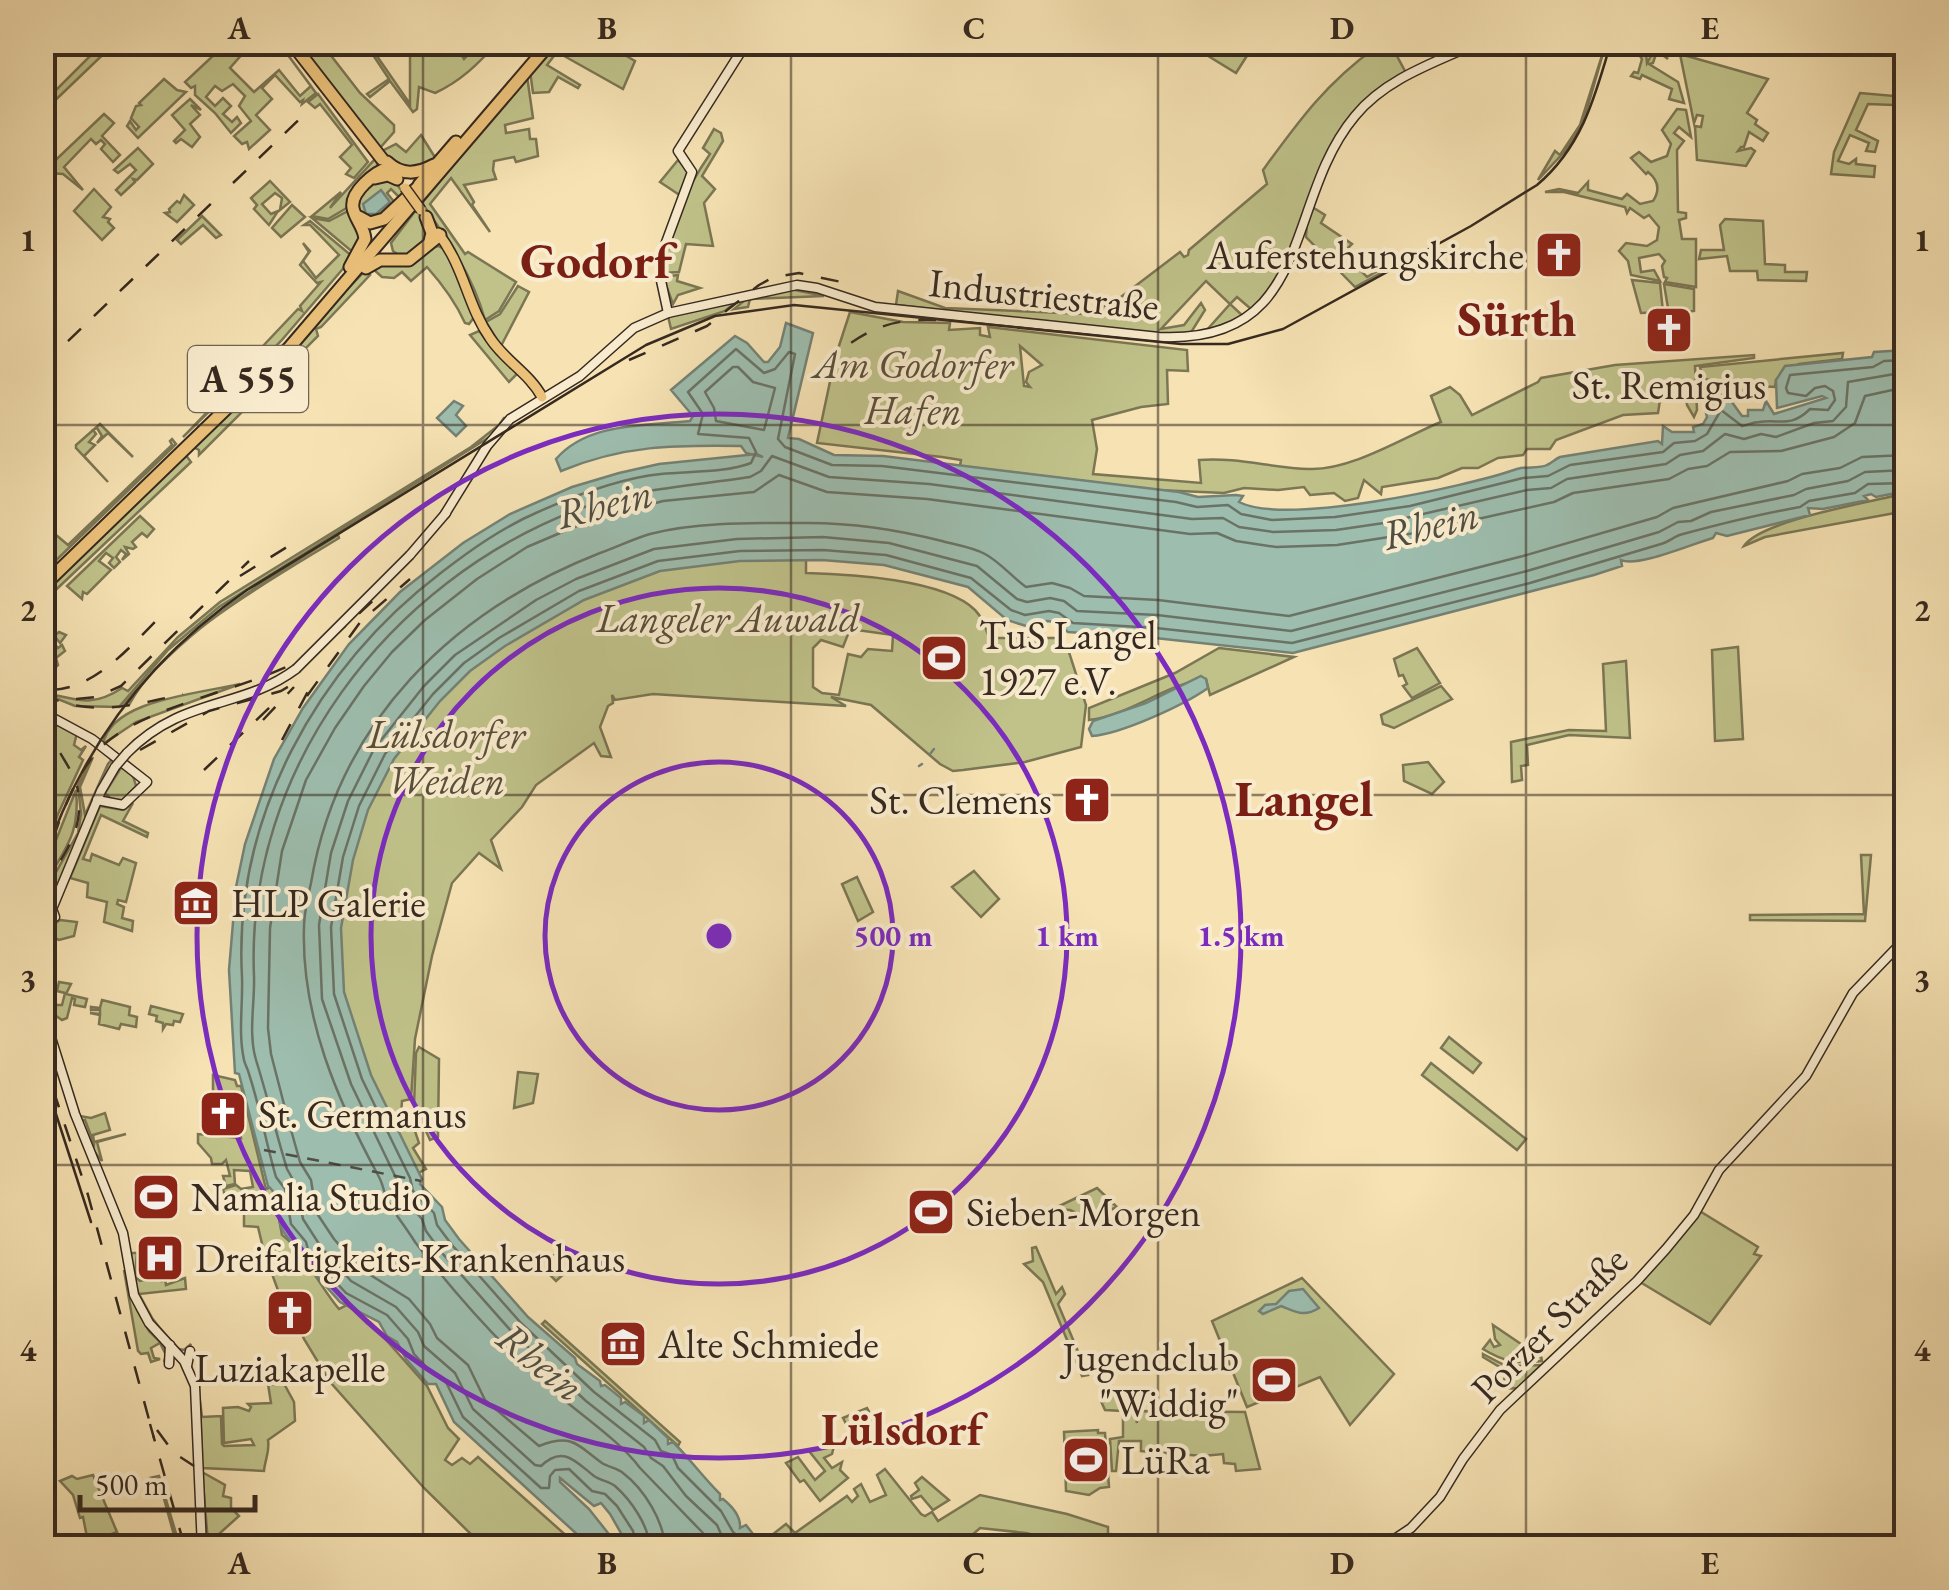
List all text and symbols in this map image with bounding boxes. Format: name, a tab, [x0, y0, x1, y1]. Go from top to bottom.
text: A	[226, 7, 251, 49]
text: B	[597, 7, 617, 49]
text: C	[963, 7, 985, 49]
text: D	[1330, 7, 1354, 49]
text: E	[1701, 7, 1719, 49]
text: 1	[20, 219, 36, 261]
text: 1	[1914, 219, 1930, 261]
district label: Godorf	[520, 228, 678, 293]
place label: Auferstehungskirche	[1205, 229, 1524, 281]
church icon: Auferstehungskirche	[1533, 229, 1585, 281]
street label: Industriestraße	[926, 256, 1162, 332]
district label: Sürth	[1457, 286, 1577, 351]
church icon: St. Remigius	[1643, 304, 1695, 356]
park label: Am Godorfer Hafen	[810, 338, 1015, 436]
road number: A 555	[188, 346, 308, 412]
place label: St. Remigius	[1572, 359, 1766, 411]
water label: Rhein	[550, 465, 658, 542]
water label: Rhein	[1376, 486, 1484, 563]
text: 2	[20, 589, 37, 631]
text: 2	[1914, 589, 1931, 631]
park label: Langeler Auwald	[595, 592, 860, 644]
place label: TuS Langel 1927 e.V.	[979, 609, 1157, 707]
sports icon: TuS Langel 1927 e.V.	[918, 632, 970, 684]
park label: Lülsdorfer Weiden	[366, 708, 527, 806]
district label: Langel	[1234, 766, 1374, 831]
place label: St. Clemens	[869, 774, 1052, 826]
church icon: St. Clemens	[1061, 774, 1113, 826]
museum icon: HLP Galerie	[170, 877, 222, 929]
place label: HLP Galerie	[231, 877, 426, 929]
text: 500 m	[854, 916, 932, 955]
text: 1 km	[1035, 916, 1099, 955]
text: 1.5 km	[1198, 916, 1284, 955]
centre of rings	[701, 918, 737, 954]
text: 3	[20, 959, 36, 1001]
text: 3	[1914, 959, 1930, 1001]
church icon: St. Germanus	[197, 1088, 249, 1140]
place label: St. Germanus	[258, 1088, 467, 1140]
sports icon: Namalia Studio	[130, 1171, 182, 1223]
place label: Namalia Studio	[191, 1171, 431, 1223]
sports icon: Sieben-Morgen	[905, 1186, 957, 1238]
place label: Sieben-Morgen	[966, 1186, 1201, 1238]
hospital icon: Dreifaltigkeits-Krankenhaus	[134, 1232, 186, 1284]
place label: Dreifaltigkeits-Krankenhaus	[195, 1232, 625, 1284]
street label: Porzer Straße	[1459, 1234, 1639, 1414]
church icon: Luziakapelle	[264, 1287, 316, 1339]
water label: Rhein	[485, 1309, 596, 1413]
museum icon: Alte Schmiede	[597, 1318, 649, 1370]
place label: Alte Schmiede	[657, 1318, 879, 1370]
text: 4	[20, 1329, 38, 1371]
text: 4	[1914, 1329, 1932, 1371]
place label: Jugendclub "Widdig"	[1059, 1331, 1239, 1429]
place label: Luziakapelle	[194, 1342, 386, 1394]
sports icon: Jugendclub "Widdig"	[1248, 1354, 1300, 1406]
district label: Lülsdorf	[821, 1400, 989, 1458]
sports icon: LüRa	[1060, 1434, 1112, 1486]
place label: LüRa	[1121, 1434, 1210, 1486]
scale bar	[80, 1450, 255, 1512]
text: 500 m	[95, 1465, 168, 1504]
text: A	[226, 1542, 251, 1584]
text: B	[597, 1542, 617, 1584]
text: C	[963, 1542, 985, 1584]
text: D	[1330, 1542, 1354, 1584]
text: E	[1701, 1542, 1719, 1584]

